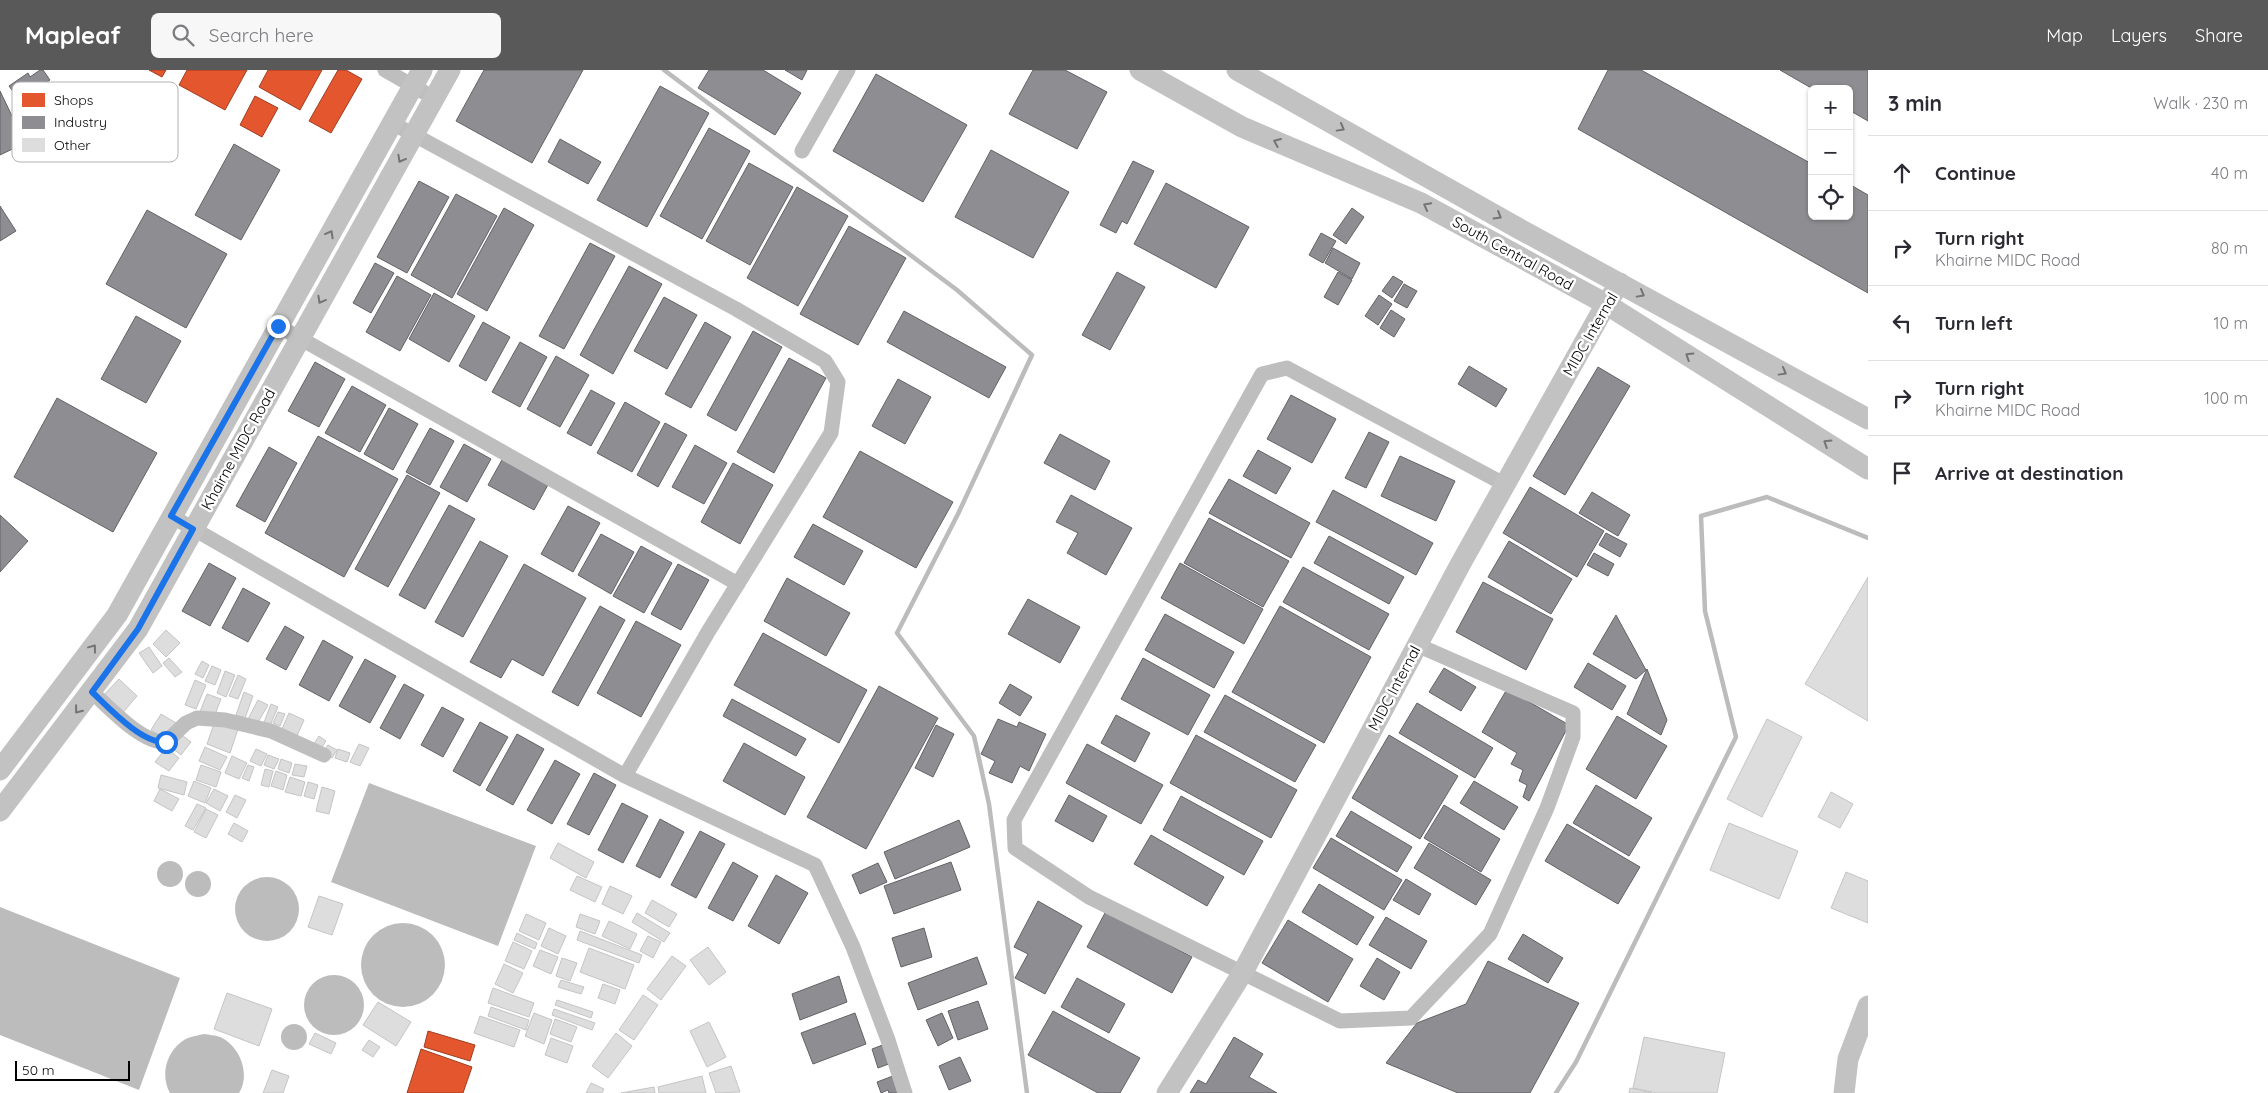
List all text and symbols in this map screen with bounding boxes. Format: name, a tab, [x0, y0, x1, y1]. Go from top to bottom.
search box	[151, 13, 501, 58]
text: Mapleaf	[25, 20, 121, 50]
icon: search	[169, 21, 197, 49]
text: Search here	[209, 23, 314, 47]
text: Map	[2046, 24, 2083, 47]
text: Layers	[2111, 24, 2167, 47]
text: Share	[2195, 24, 2243, 47]
legend	[12, 82, 178, 162]
map controls	[1808, 85, 1853, 220]
button: +	[1808, 85, 1853, 130]
text: 3 min	[1888, 90, 1942, 116]
text: Shops	[54, 91, 93, 109]
text: Walk · 230 m	[2153, 93, 2248, 113]
text: Industry	[54, 113, 107, 131]
one-way arrow	[1335, 122, 1344, 132]
button: −	[1808, 130, 1853, 175]
text: Other	[54, 136, 91, 154]
one-way arrow	[1273, 138, 1282, 149]
one-way arrow	[397, 153, 407, 162]
icon: ahead	[1888, 159, 1916, 187]
text: Continue	[1935, 161, 2016, 185]
text: 40 m	[2211, 163, 2248, 183]
button: locate	[1808, 175, 1853, 220]
one-way arrow	[1423, 202, 1432, 212]
one-way arrow	[1492, 210, 1501, 220]
street label: South Central Road	[1449, 212, 1577, 294]
text: Turn right	[1935, 226, 2024, 250]
one-way arrow	[323, 230, 333, 239]
icon: right	[1888, 234, 1916, 262]
text: 80 m	[2211, 238, 2248, 258]
text: Khairne MIDC Road	[1935, 250, 2080, 270]
one-way arrow	[1635, 288, 1644, 298]
street label: MIDC Internal	[1558, 289, 1622, 379]
one-way arrow	[318, 295, 328, 304]
icon: left	[1888, 309, 1916, 337]
text: Turn left	[1935, 311, 2013, 335]
text: 10 m	[2214, 313, 2248, 333]
route end	[267, 315, 290, 338]
one-way arrow	[1686, 353, 1695, 362]
one-way arrow	[1778, 366, 1787, 376]
text: Turn right	[1935, 376, 2024, 400]
icon: right	[1888, 384, 1916, 412]
street label: Khairne MIDC Road	[197, 385, 279, 513]
text: 100 m	[2204, 388, 2248, 408]
text: Khairne MIDC Road	[1935, 400, 2080, 420]
one-way arrow	[1823, 439, 1832, 449]
icon: arrive	[1888, 459, 1916, 487]
text: Arrive at destination	[1935, 461, 2124, 485]
street label: MIDC Internal	[1364, 642, 1424, 734]
one-way arrow	[87, 645, 95, 654]
one-way arrow	[75, 704, 83, 713]
route start	[155, 731, 178, 754]
scale bar	[15, 1058, 130, 1081]
text: 50 m	[22, 1061, 55, 1079]

